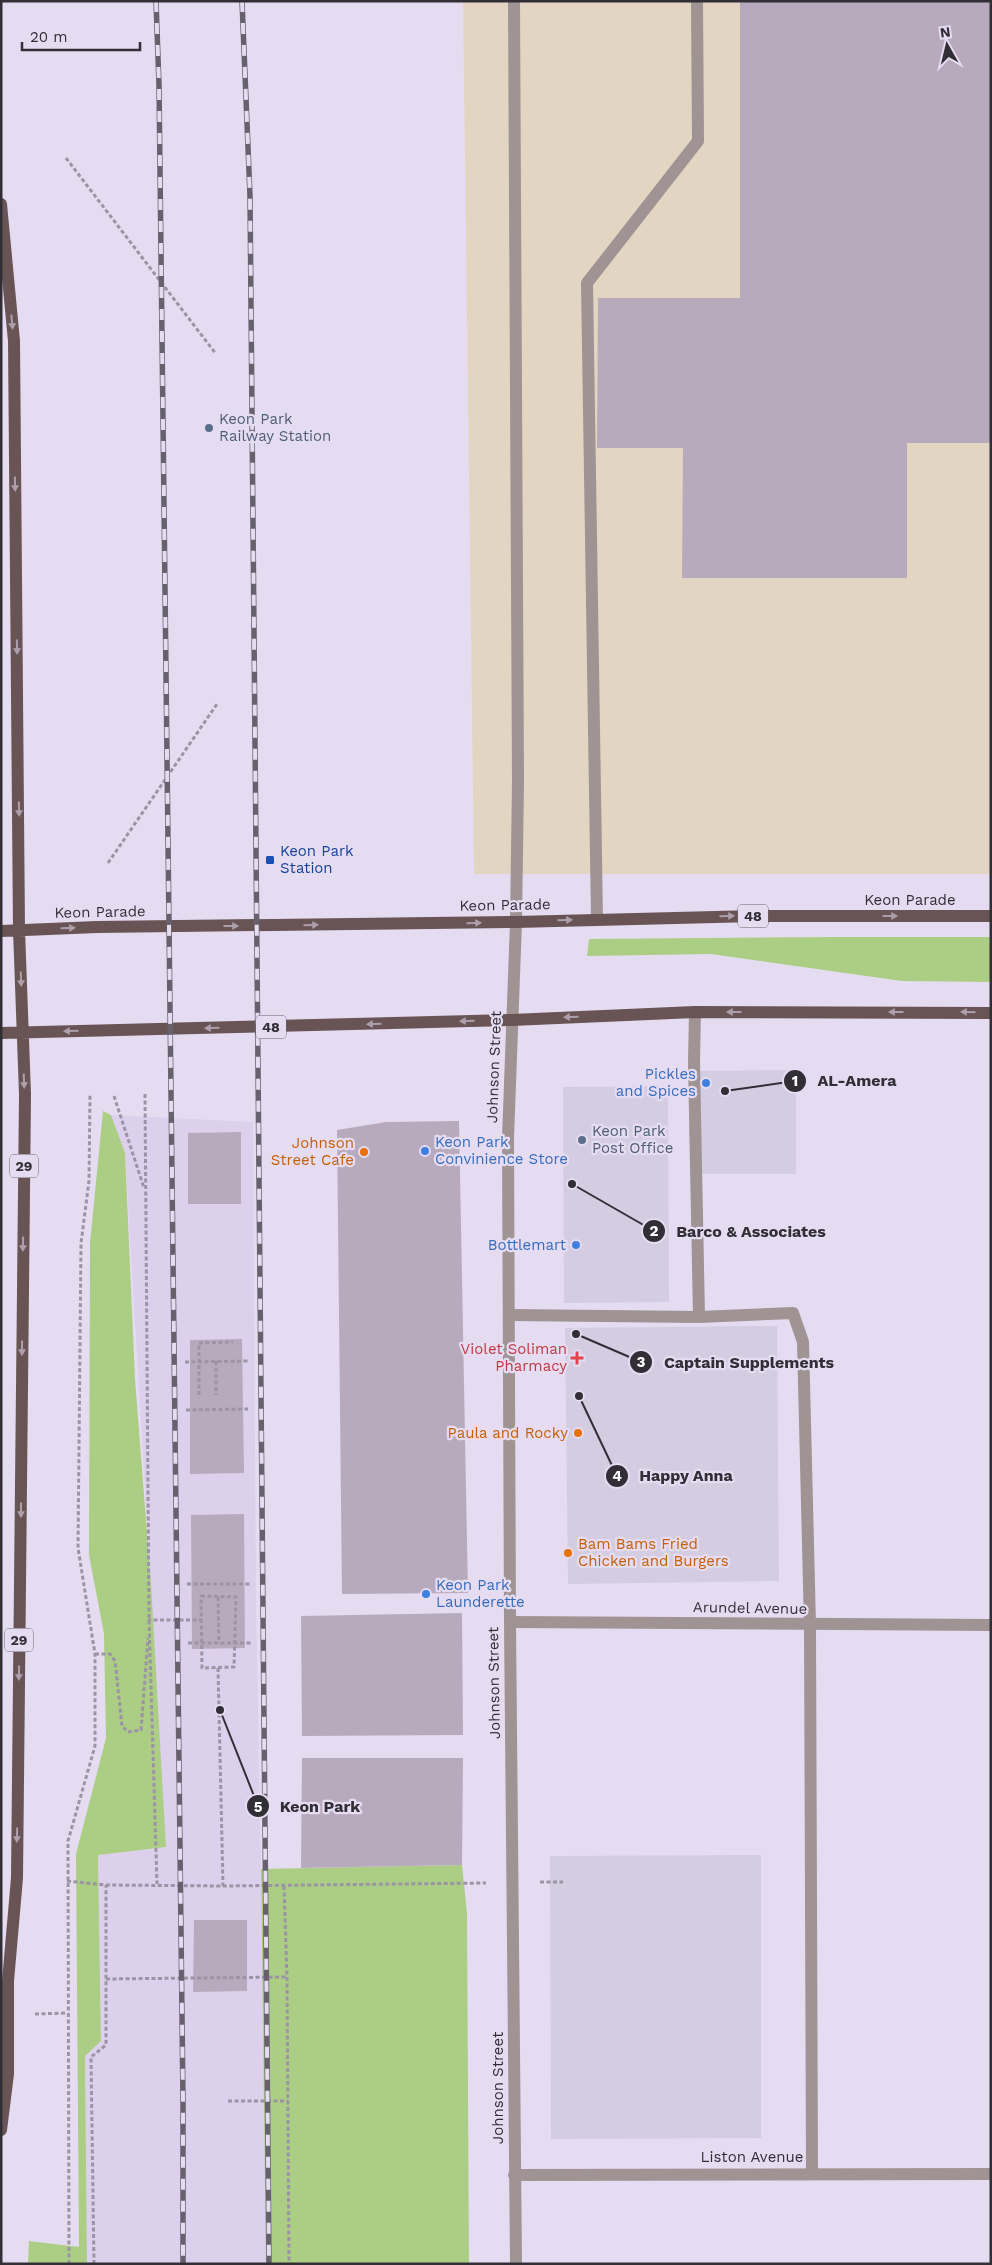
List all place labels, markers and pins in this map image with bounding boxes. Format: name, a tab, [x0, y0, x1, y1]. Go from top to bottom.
place label: Keon Park Railway Station	[219, 410, 331, 445]
marker: Keon Park Railway Station	[203, 422, 215, 434]
place label: Keon Park Station	[280, 842, 354, 877]
marker: Keon Park Station	[264, 854, 276, 866]
place label: Pickles and Spices	[616, 1065, 696, 1100]
callout: AL-Amera	[783, 1065, 907, 1096]
marker: Pickles and Spices	[700, 1077, 712, 1089]
place label: Keon Park Post Office	[592, 1122, 673, 1157]
place label: Keon Park Convinience Store	[435, 1133, 568, 1168]
place label: Johnson Street Cafe	[271, 1134, 354, 1169]
marker: Keon Park Post Office	[576, 1134, 588, 1146]
marker: Keon Park Convinience Store	[419, 1145, 431, 1157]
marker: Johnson Street Cafe	[358, 1146, 370, 1158]
callout: Barco & Associates	[641, 1216, 836, 1247]
place label: Bottlemart	[488, 1236, 567, 1254]
marker: Bottlemart	[570, 1239, 582, 1251]
place label: Violet Soliman Pharmacy	[461, 1340, 567, 1375]
callout: Captain Supplements	[628, 1347, 844, 1378]
marker: Violet Soliman Pharmacy	[571, 1352, 583, 1364]
place label: Paula and Rocky	[448, 1424, 568, 1442]
marker: Paula and Rocky	[572, 1427, 584, 1439]
callout: Happy Anna	[604, 1460, 743, 1491]
place label: Bam Bams Fried Chicken and Burgers	[578, 1535, 729, 1570]
marker: Bam Bams Fried Chicken and Burgers	[562, 1547, 574, 1559]
place label: Keon Park Launderette	[436, 1576, 525, 1611]
marker: Keon Park Launderette	[420, 1588, 432, 1600]
callout: Keon Park	[245, 1791, 371, 1822]

